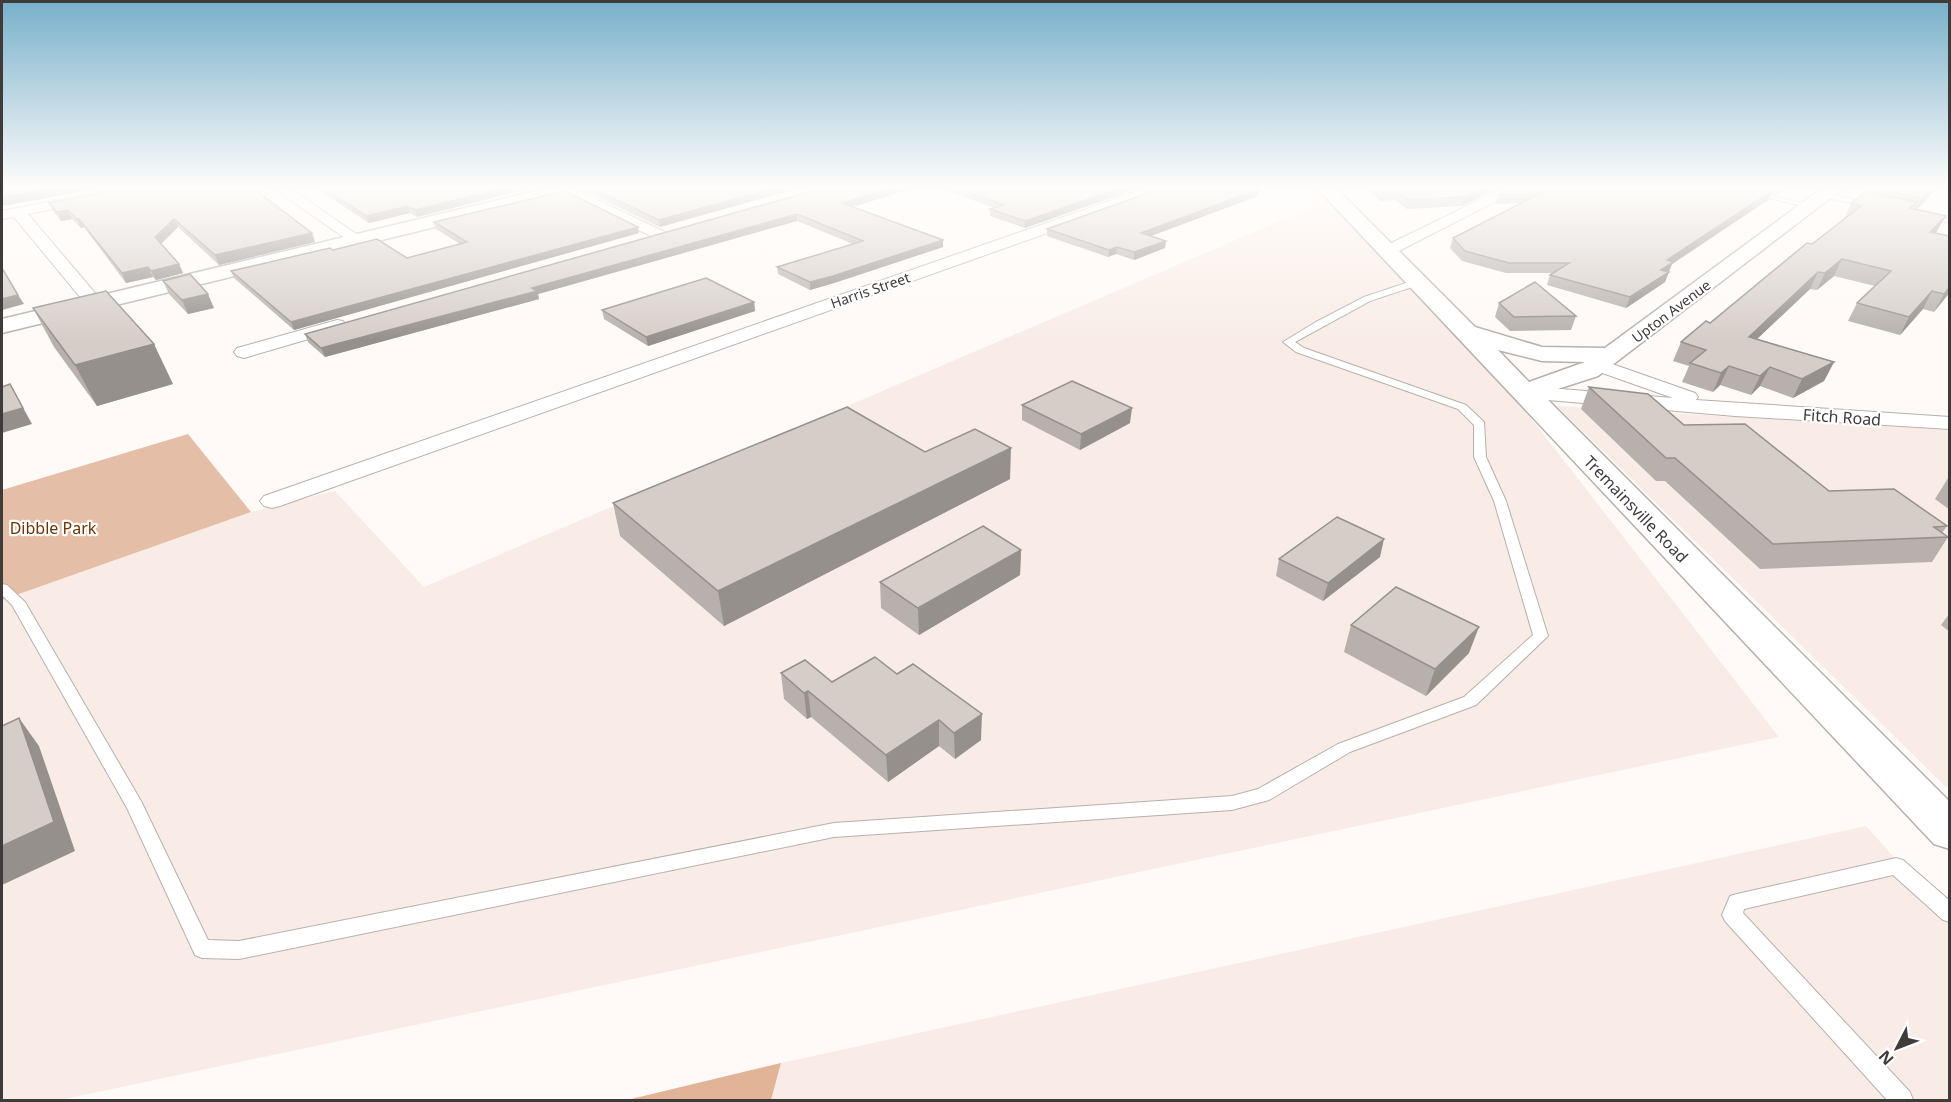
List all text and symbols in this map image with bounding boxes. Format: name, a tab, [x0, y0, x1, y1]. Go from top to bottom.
street label: Harris Street	[828, 268, 912, 312]
street label: Upton Avenue	[1628, 275, 1714, 347]
street label: Fitch Road	[1802, 403, 1882, 431]
street label: Tremainsville Road	[1579, 451, 1693, 567]
park label: Dibble Park	[10, 517, 97, 539]
north arrow	[1867, 1018, 1927, 1078]
text: N	[1873, 1046, 1898, 1070]

